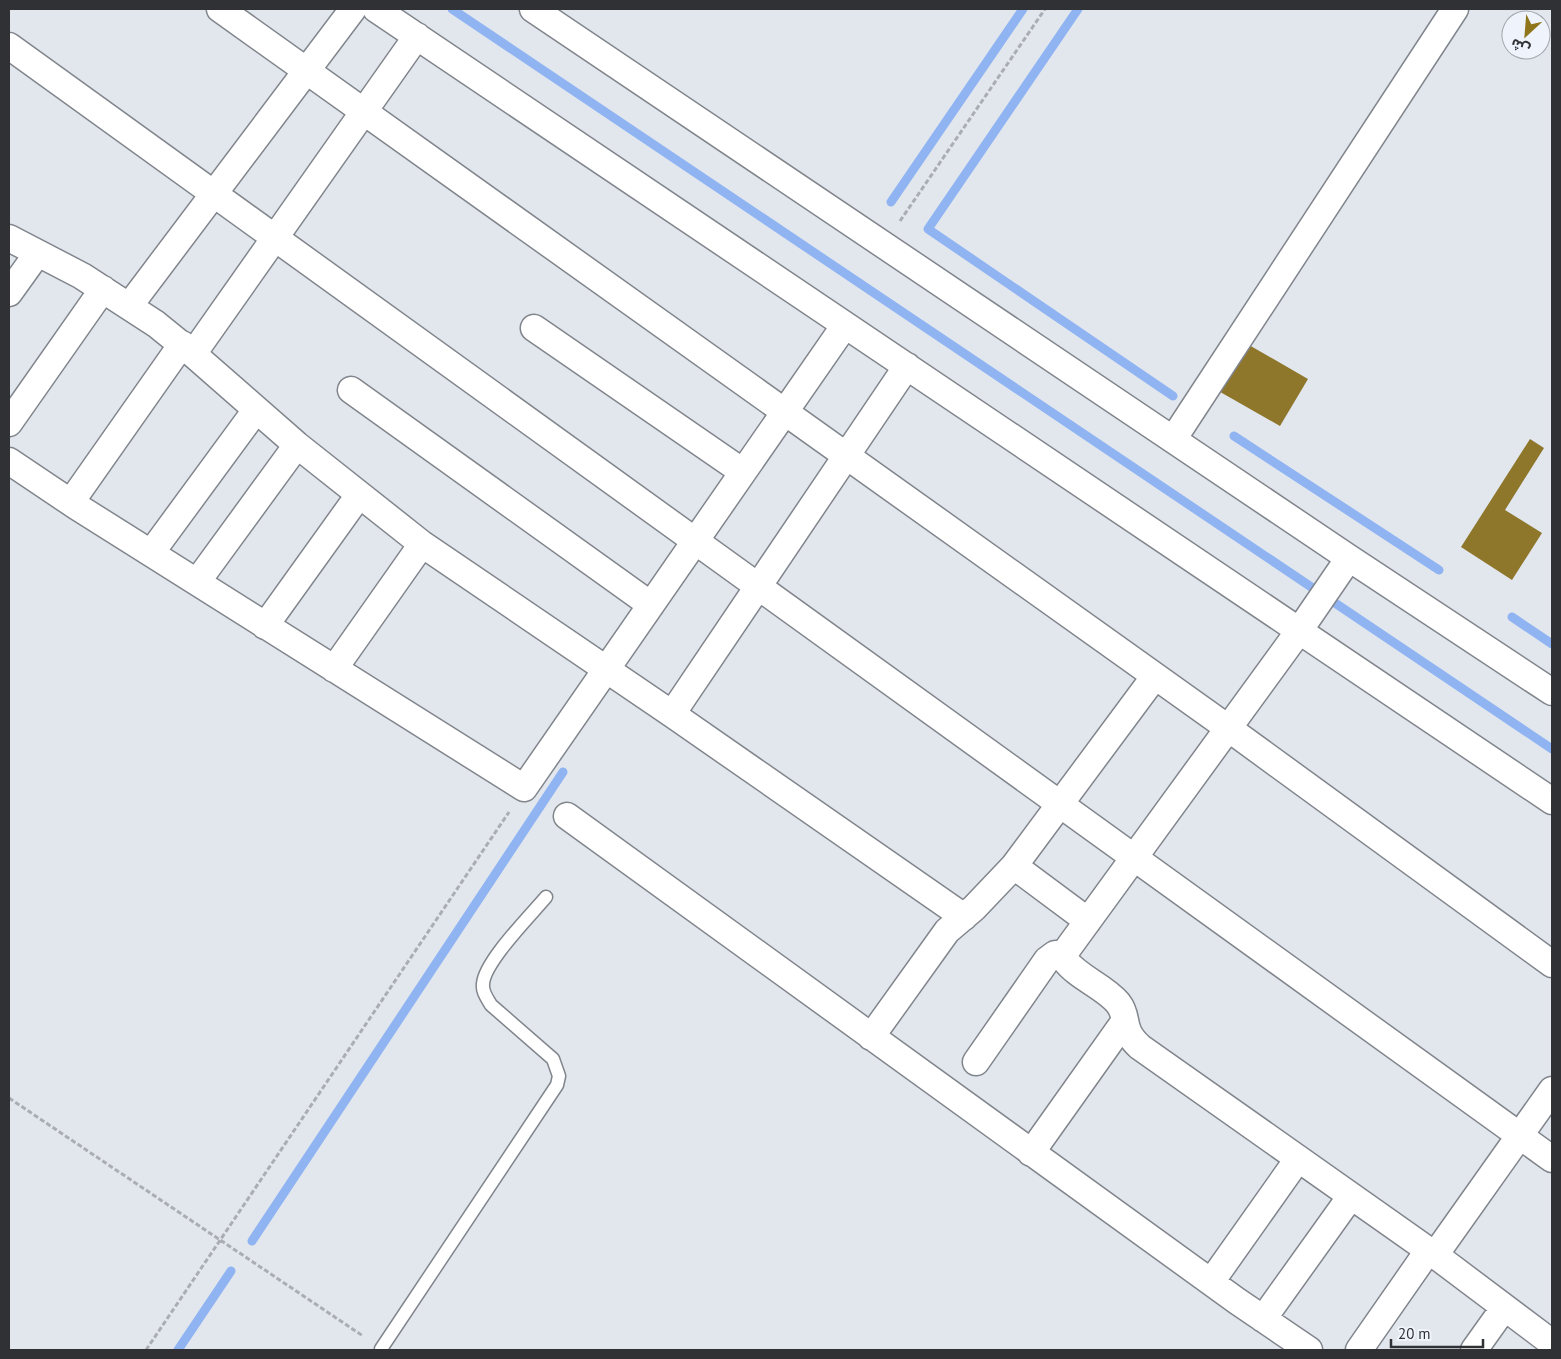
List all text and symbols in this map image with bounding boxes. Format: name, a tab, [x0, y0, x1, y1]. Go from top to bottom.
north arrow	[1501, 10, 1551, 60]
text: ش	[1508, 34, 1533, 59]
scale bar	[1391, 1316, 1484, 1348]
text: 20 m	[1398, 1324, 1431, 1343]

